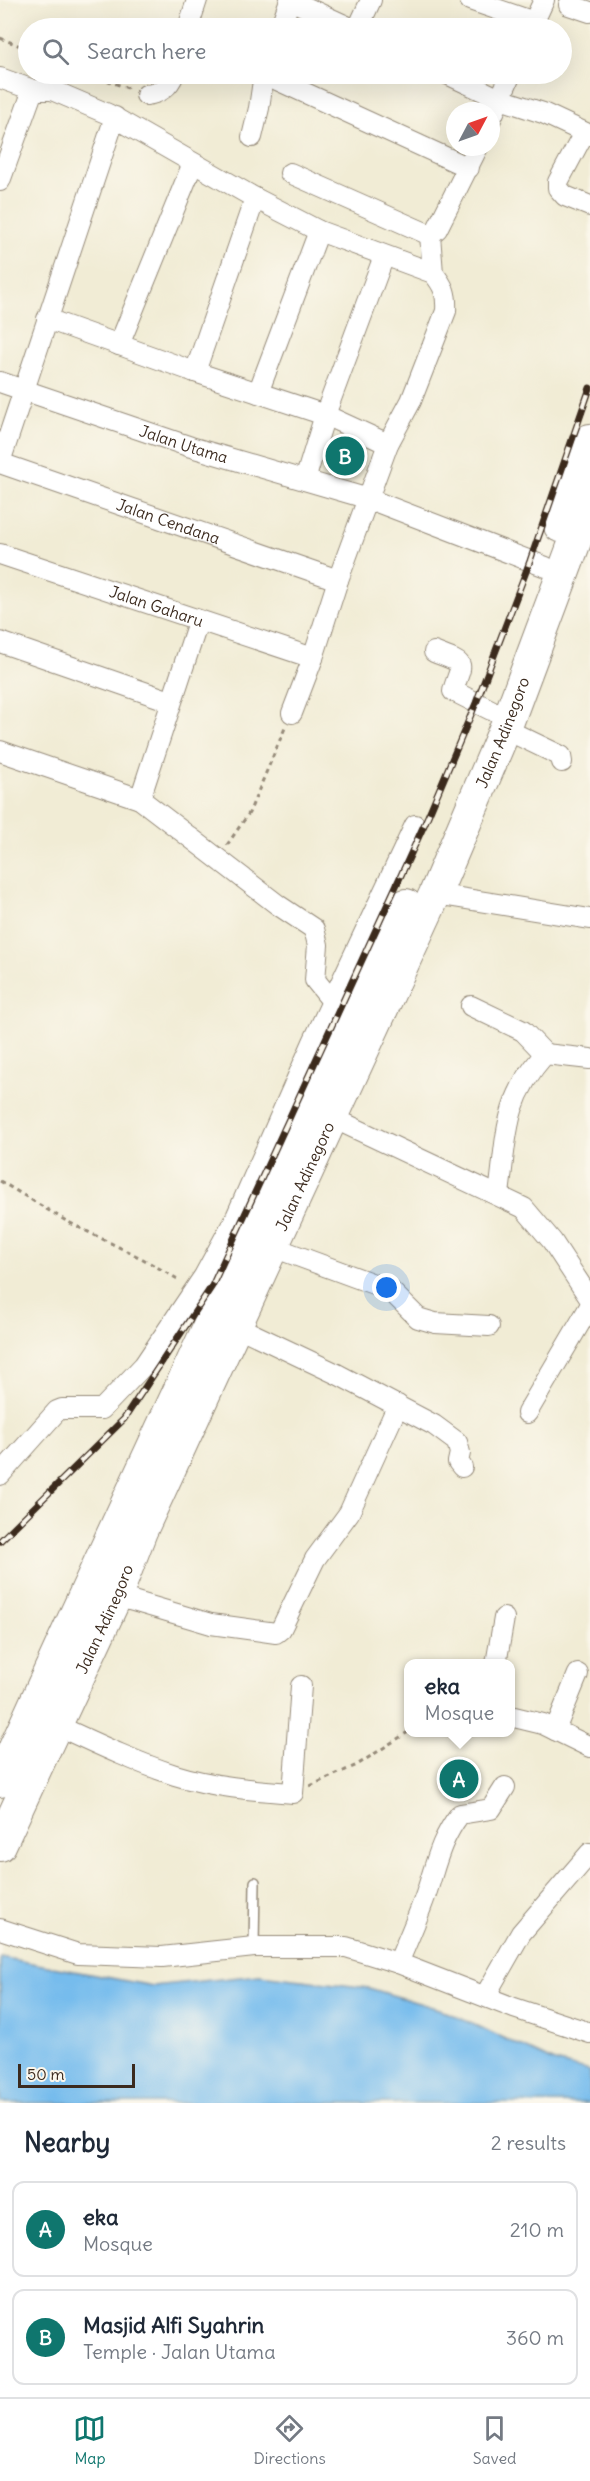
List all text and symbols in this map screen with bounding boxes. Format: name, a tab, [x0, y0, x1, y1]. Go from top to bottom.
search box	[18, 18, 572, 84]
icon: search	[39, 35, 72, 68]
text: Search here	[87, 37, 206, 65]
north arrow	[446, 102, 500, 156]
street label: Jalan Utama	[137, 420, 230, 467]
pin: B	[326, 434, 364, 478]
street label: Jalan Cendana	[114, 494, 223, 548]
street label: Jalan Gaharu	[107, 581, 206, 631]
street label: Jalan Adinegoro	[471, 674, 533, 791]
street label: Jalan Adinegoro	[271, 1119, 338, 1234]
your location	[372, 1273, 401, 1302]
street label: Jalan Adinegoro	[71, 1562, 137, 1677]
popup	[404, 1659, 515, 1737]
text: eka	[425, 1672, 460, 1700]
text: Mosque	[425, 1700, 494, 1725]
pin: A	[440, 1756, 478, 1802]
scale bar	[18, 2061, 135, 2088]
text: 50 m	[27, 2064, 65, 2084]
text: Nearby	[24, 2126, 110, 2159]
text: 2 results	[491, 2130, 566, 2155]
text: eka	[83, 2203, 119, 2231]
text: A	[39, 2217, 52, 2242]
text: 210 m	[510, 2217, 564, 2242]
text: Mosque	[83, 2231, 153, 2256]
text: Masjid Alfi Syahrin	[83, 2311, 264, 2339]
text: B	[39, 2325, 52, 2350]
text: 360 m	[506, 2325, 564, 2350]
text: Temple · Jalan Utama	[83, 2339, 276, 2364]
tab: Map	[73, 2412, 106, 2468]
tab: Directions	[253, 2412, 326, 2468]
tab: Saved	[473, 2412, 517, 2468]

